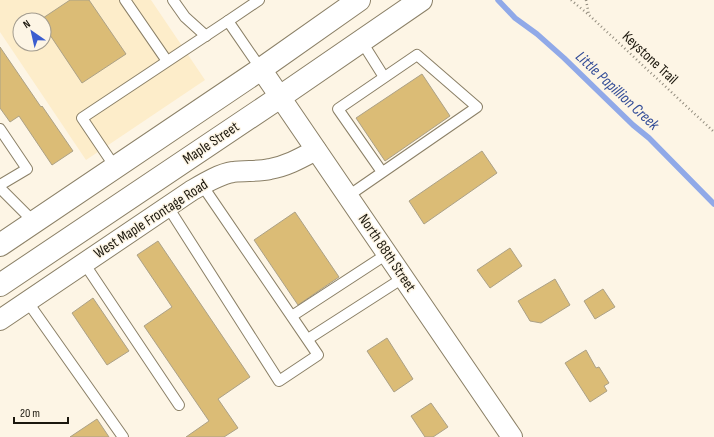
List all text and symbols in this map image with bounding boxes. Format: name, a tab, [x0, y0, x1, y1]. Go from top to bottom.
north arrow	[12, 12, 52, 52]
text: N	[21, 17, 33, 31]
street label: Keystone Trail	[618, 27, 682, 89]
water label: Little Papillion Creek	[571, 47, 664, 135]
street label: Maple Street	[179, 117, 243, 169]
street label: West Maple Frontage Road	[90, 175, 212, 263]
street label: North 88th Street	[354, 210, 420, 296]
scale bar	[14, 399, 68, 425]
text: 20 m	[20, 406, 40, 421]

